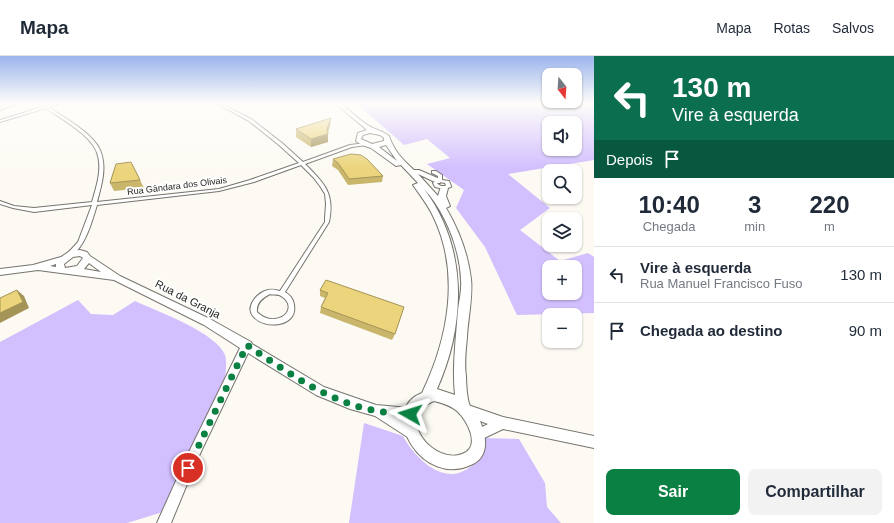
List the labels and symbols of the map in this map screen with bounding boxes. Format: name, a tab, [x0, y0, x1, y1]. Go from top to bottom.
north arrow	[542, 68, 582, 108]
street label: Rua Gândara dos Olivais	[126, 175, 228, 197]
street label: Rua da Granja	[153, 277, 223, 321]
position arrow	[389, 393, 431, 435]
pin	[171, 451, 205, 485]

